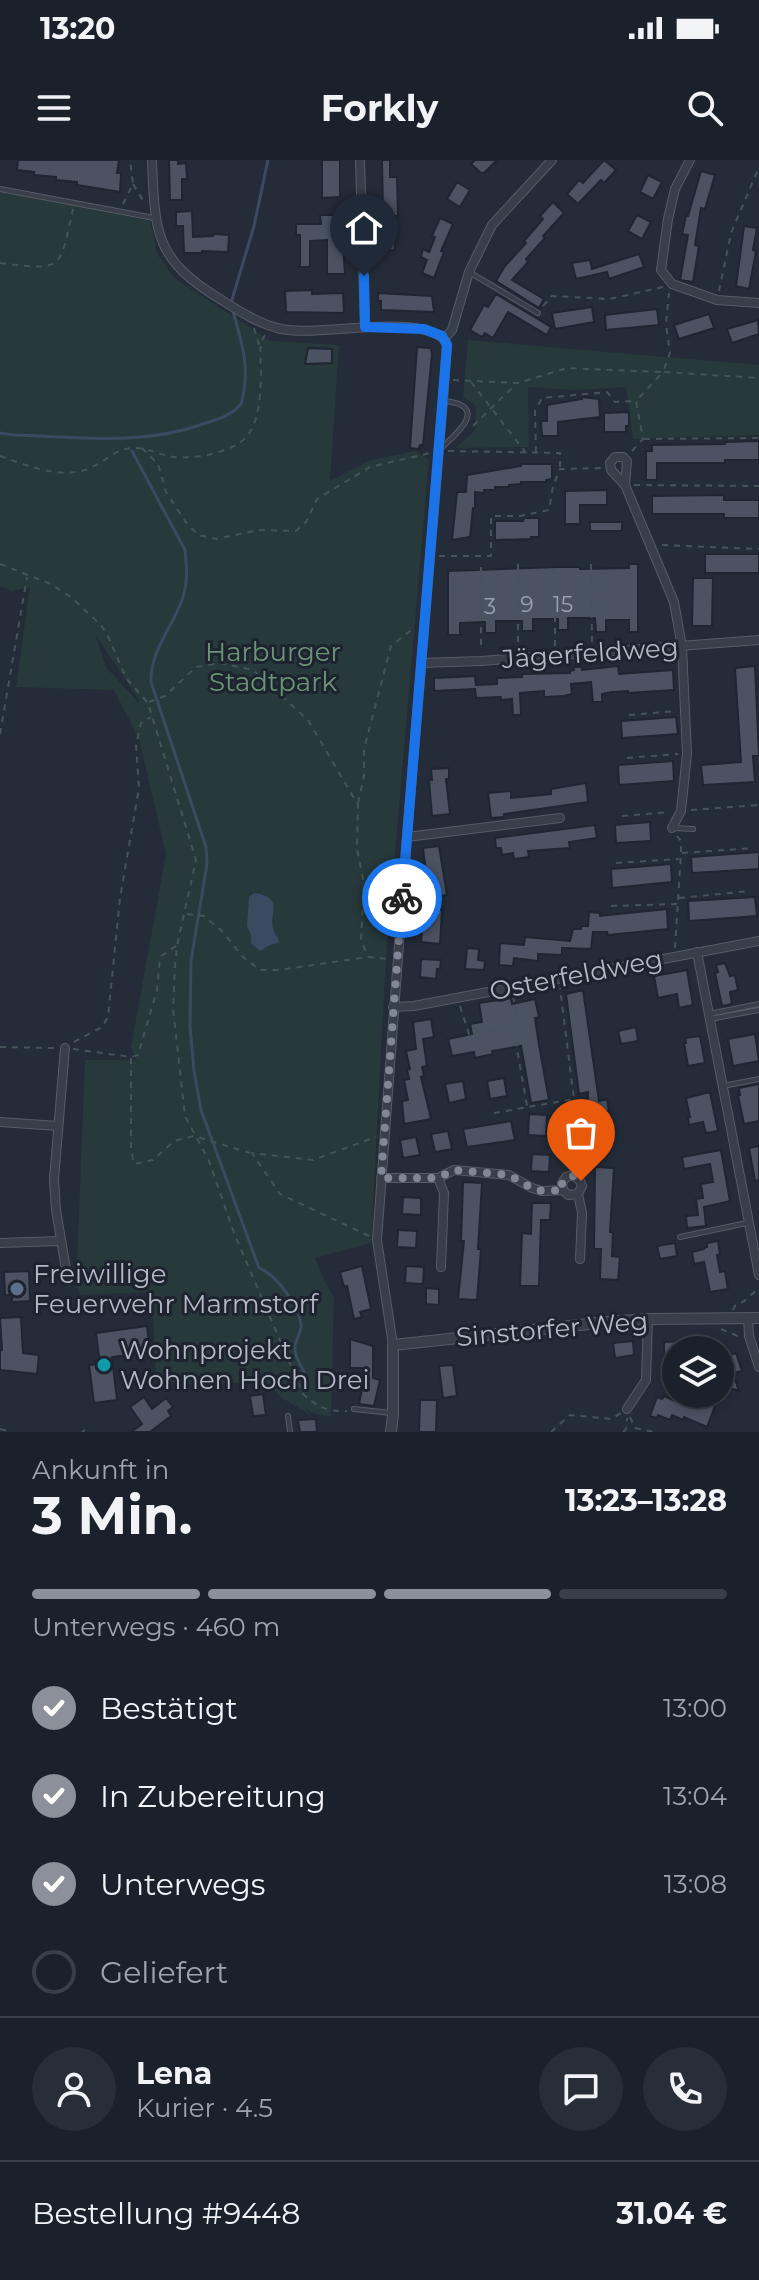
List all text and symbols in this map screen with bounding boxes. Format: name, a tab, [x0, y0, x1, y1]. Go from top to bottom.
text: 13:20	[40, 10, 115, 47]
icon: menu	[32, 86, 76, 130]
text: Forkly	[321, 86, 438, 130]
icon: search	[683, 86, 727, 130]
pin	[330, 194, 398, 276]
icon: home	[342, 206, 386, 250]
house number: 9	[520, 591, 534, 618]
house number: 15	[553, 591, 573, 618]
house number: 3	[484, 593, 496, 620]
street label: Jägerfeldweg	[500, 631, 680, 675]
park label: Harburger Stadtpark	[205, 636, 341, 698]
courier	[362, 858, 442, 938]
icon: bike	[380, 876, 424, 920]
street label: Osterfeldweg	[487, 943, 665, 1007]
pin	[547, 1099, 615, 1181]
icon: bag	[559, 1111, 603, 1155]
place label: Freiwillige Feuerwehr Marmstorf	[33, 1258, 319, 1320]
marker: Freiwillige Feuerwehr Marmstorf	[8, 1280, 26, 1298]
street label: Sinstorfer Weg	[455, 1305, 649, 1353]
place label: Wohnprojekt Wohnen Hoch Drei	[120, 1334, 370, 1396]
map controls	[662, 1336, 734, 1408]
button: layers	[662, 1336, 734, 1408]
marker: Wohnprojekt Wohnen Hoch Drei	[95, 1356, 113, 1374]
text: Ankunft in	[32, 1454, 169, 1486]
text: 13:23–13:28	[565, 1482, 727, 1519]
text: 3 Min.	[32, 1484, 192, 1547]
text: Unterwegs · 460 m	[32, 1611, 280, 1643]
icon: check	[32, 1686, 76, 1730]
text: Bestätigt	[100, 1690, 238, 1727]
text: 13:00	[663, 1692, 727, 1724]
icon: check	[32, 1774, 76, 1818]
text: In Zubereitung	[100, 1778, 326, 1815]
text: 13:04	[663, 1780, 727, 1812]
icon: check	[32, 1862, 76, 1906]
text: Unterwegs	[100, 1866, 265, 1903]
text: 13:08	[664, 1868, 727, 1900]
text: Geliefert	[100, 1954, 228, 1991]
button: person	[32, 2047, 116, 2131]
button: chat	[539, 2047, 623, 2131]
button: phone	[643, 2047, 727, 2131]
text: Lena	[136, 2055, 212, 2092]
text: Kurier · 4.5	[136, 2092, 273, 2124]
text: Bestellung #9448	[32, 2195, 300, 2232]
text: 31.04 €	[616, 2195, 727, 2232]

